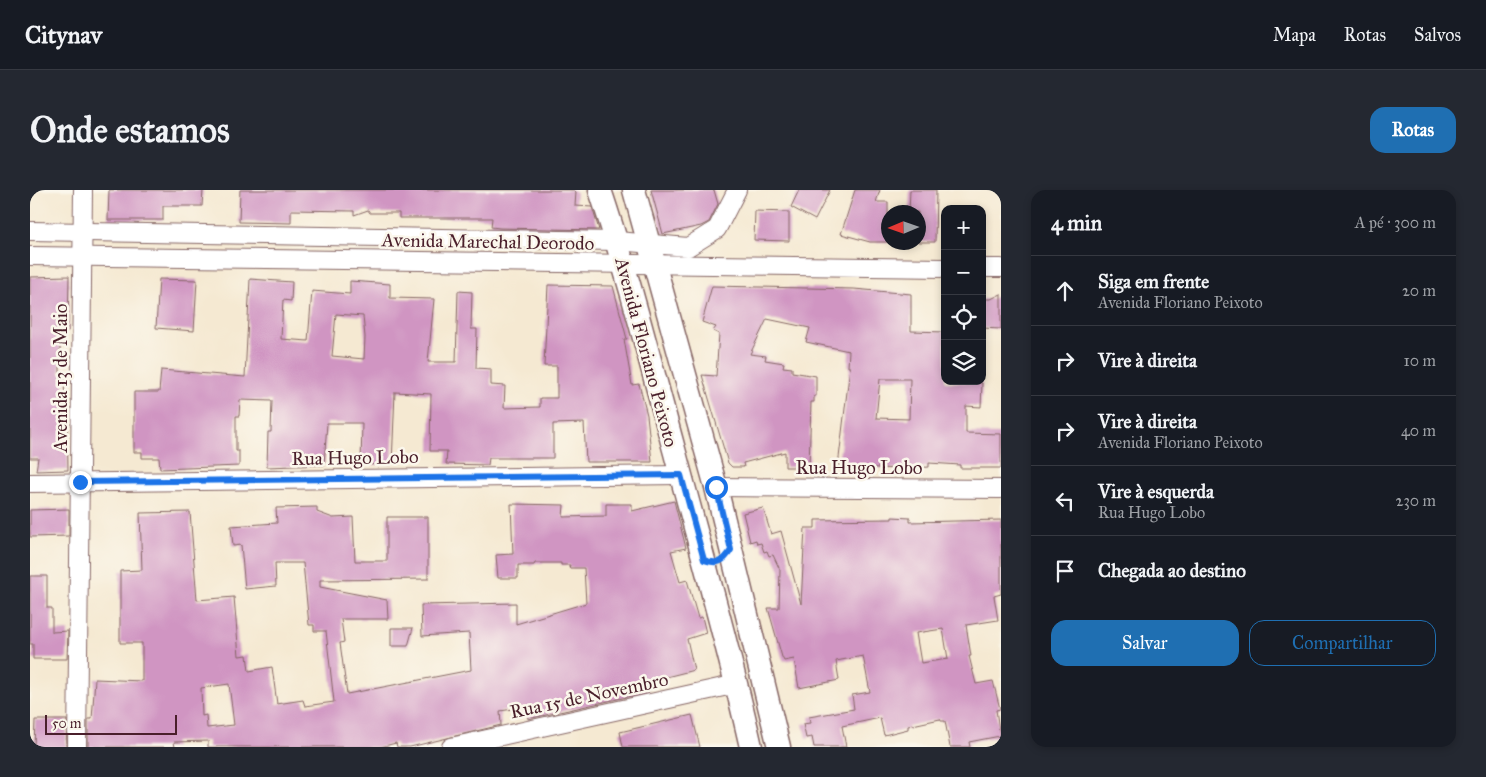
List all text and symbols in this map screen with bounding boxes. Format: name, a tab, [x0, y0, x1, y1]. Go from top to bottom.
text: Citynav	[25, 20, 102, 50]
text: Mapa	[1273, 24, 1316, 46]
text: Rotas	[1344, 24, 1386, 46]
text: Salvos	[1414, 24, 1461, 46]
button: Rotas	[1370, 107, 1456, 153]
text: Onde estamos	[30, 109, 230, 152]
north arrow	[881, 205, 926, 250]
map controls	[941, 205, 986, 385]
button: +	[941, 205, 986, 250]
text: 4 min	[1051, 210, 1102, 236]
text: A pé · 300 m	[1355, 213, 1436, 232]
street label: Avenida Marechal Deorodo	[380, 228, 595, 255]
button: −	[941, 250, 986, 295]
street label: Avenida Floriano Peixoto	[610, 254, 683, 450]
text: Siga em frente	[1098, 270, 1209, 293]
icon: ahead	[1051, 277, 1079, 305]
text: 20 m	[1402, 281, 1436, 300]
text: Avenida Floriano Peixoto	[1098, 293, 1263, 312]
button: locate	[941, 295, 986, 340]
street label: Avenida 13 de Maio	[49, 303, 72, 454]
button: layers	[941, 340, 986, 385]
icon: right	[1051, 347, 1079, 375]
text: Vire à direita	[1098, 349, 1197, 372]
text: 10 m	[1404, 351, 1436, 370]
text: Vire à direita	[1098, 410, 1197, 433]
icon: right	[1051, 417, 1079, 445]
text: 40 m	[1401, 421, 1436, 440]
text: Avenida Floriano Peixoto	[1098, 433, 1263, 452]
street label: Rua Hugo Lobo	[291, 445, 419, 471]
street label: Rua Hugo Lobo	[795, 456, 923, 480]
route end	[69, 471, 92, 494]
route start	[705, 476, 728, 499]
text: Vire à esquerda	[1098, 480, 1214, 503]
icon: left	[1051, 487, 1079, 515]
text: 230 m	[1396, 491, 1436, 510]
text: Rua Hugo Lobo	[1098, 503, 1205, 522]
icon: arrive	[1051, 557, 1079, 585]
text: Chegada ao destino	[1098, 559, 1246, 582]
button: Salvar	[1051, 620, 1239, 666]
button: Compartilhar	[1249, 620, 1436, 666]
street label: Rua 15 de Novembro	[508, 667, 671, 723]
scale bar	[45, 712, 178, 735]
text: 50 m	[52, 715, 81, 732]

